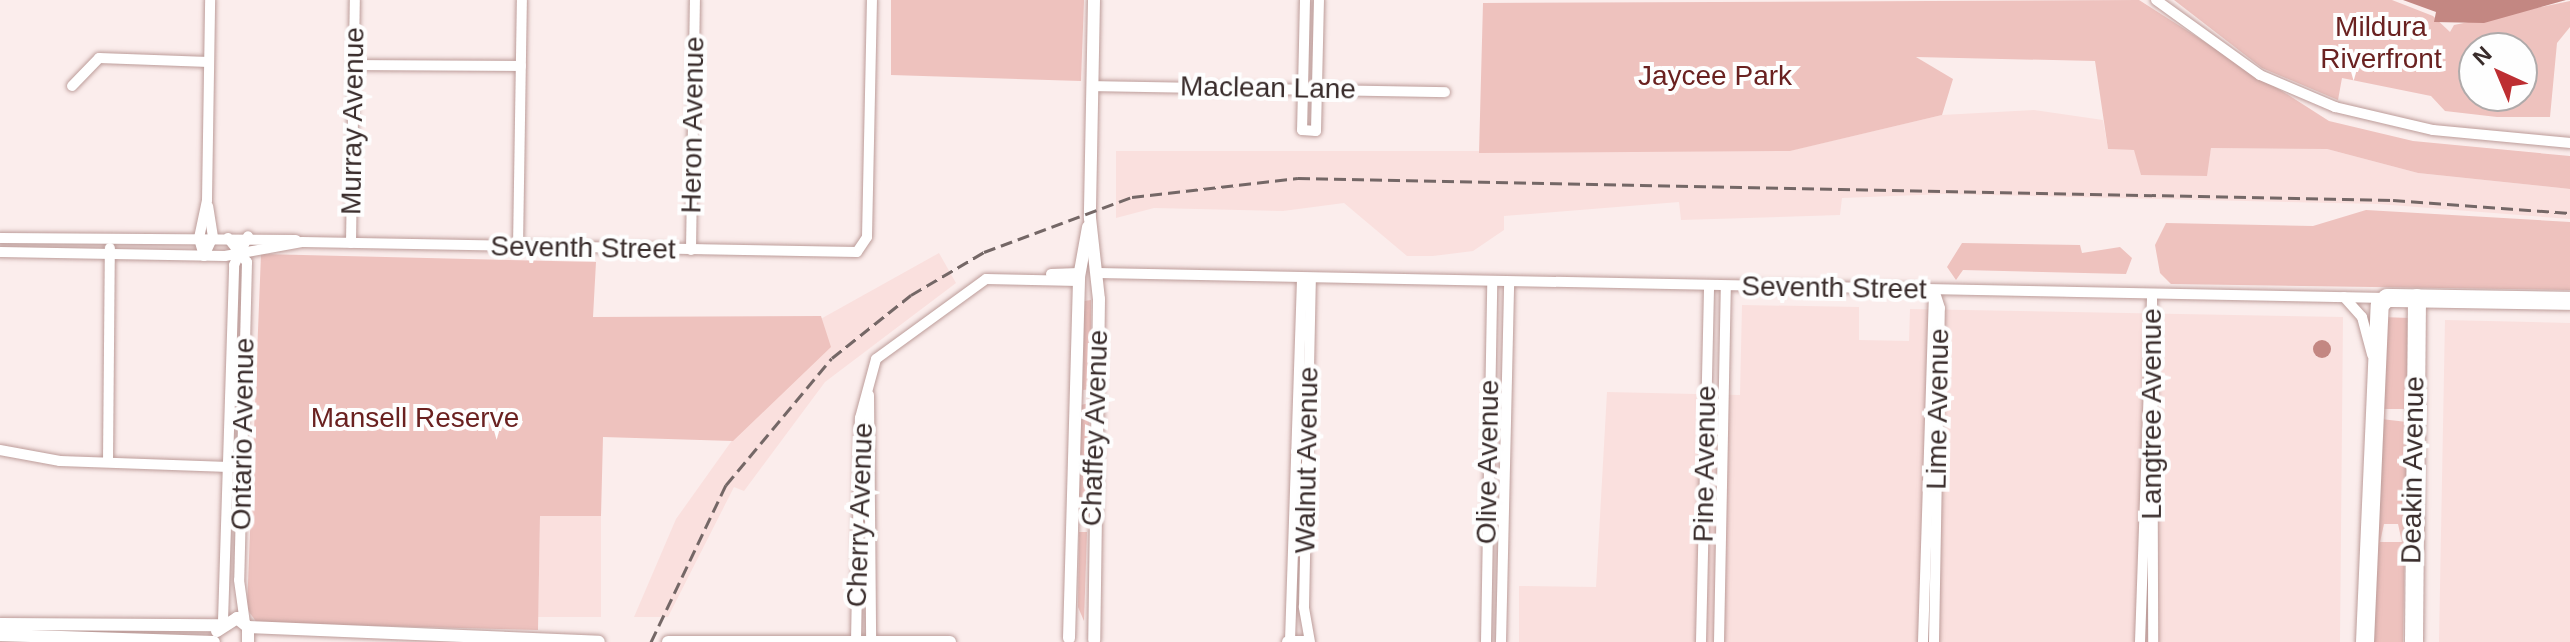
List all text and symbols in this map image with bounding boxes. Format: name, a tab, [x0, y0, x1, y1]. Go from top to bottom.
park label: Mildura Riverfront	[2320, 10, 2442, 76]
street label: Murray Avenue	[335, 26, 371, 216]
north arrow	[2458, 32, 2538, 112]
street label: Heron Avenue	[675, 35, 711, 215]
text: N	[2468, 41, 2497, 70]
park label: Jaycee Park	[1638, 59, 1792, 93]
street label: Maclean Lane	[1180, 70, 1356, 106]
street label: Seventh Street	[490, 230, 676, 266]
street label: Seventh Street	[1741, 270, 1927, 306]
street label: Langtree Avenue	[2135, 308, 2169, 520]
street label: Lime Avenue	[1920, 327, 1956, 491]
street label: Chaffey Avenue	[1075, 328, 1115, 528]
street label: Ontario Avenue	[225, 337, 261, 531]
street label: Walnut Avenue	[1289, 366, 1325, 554]
street label: Deakin Avenue	[2395, 375, 2431, 565]
street label: Olive Avenue	[1470, 379, 1506, 545]
street label: Pine Avenue	[1687, 385, 1723, 543]
park label: Mansell Reserve	[311, 401, 519, 435]
street label: Cherry Avenue	[840, 421, 880, 609]

